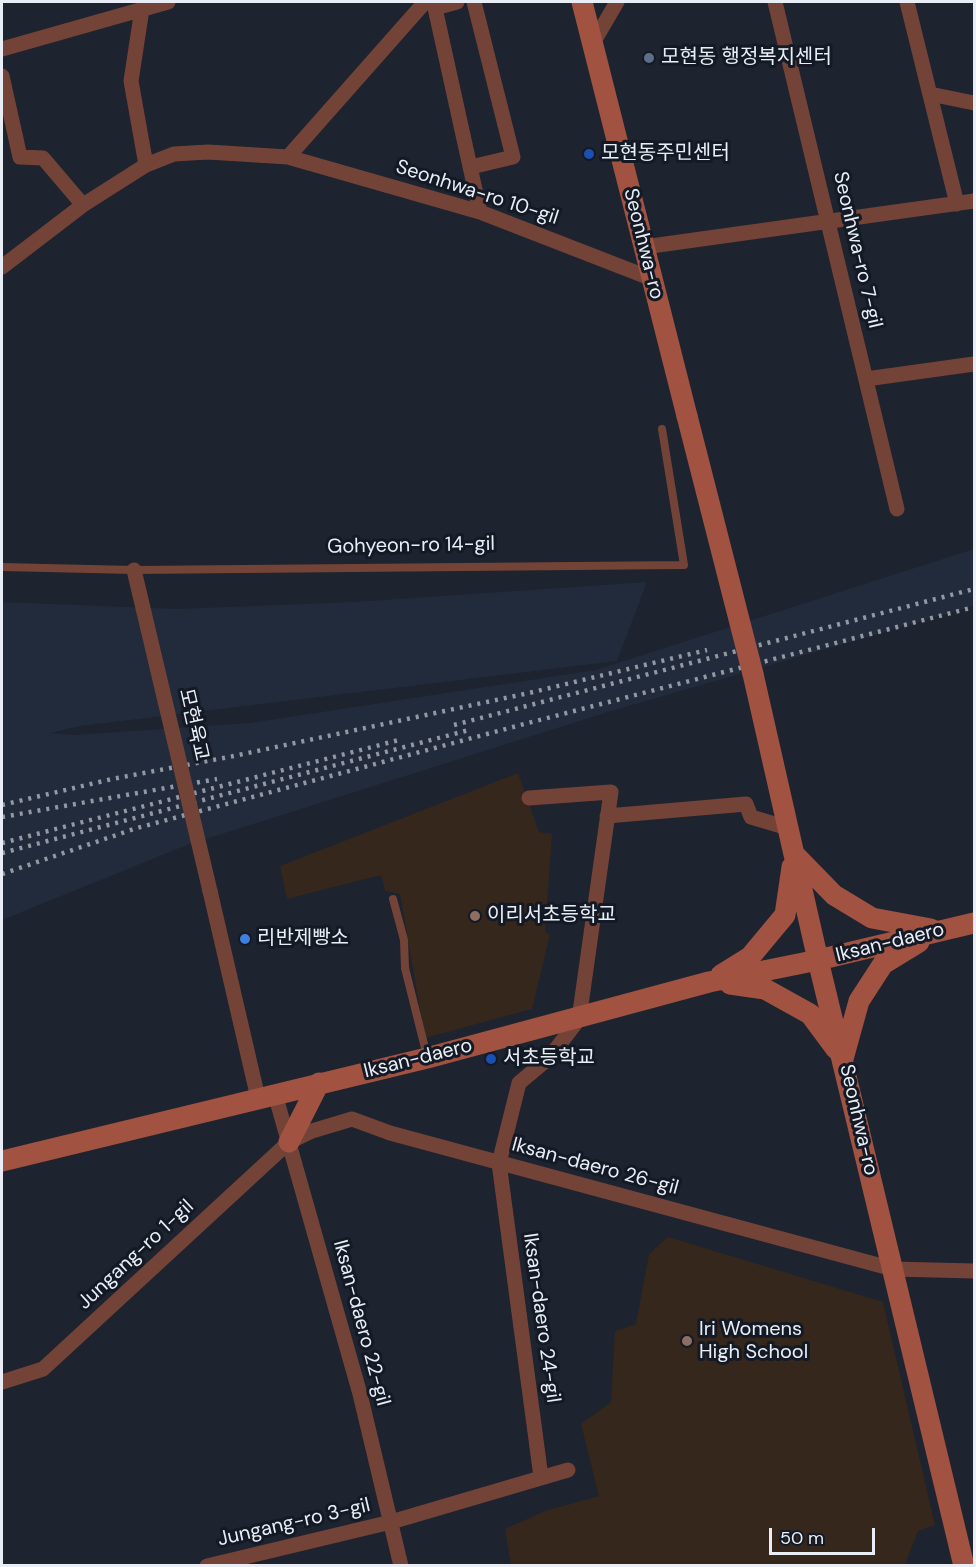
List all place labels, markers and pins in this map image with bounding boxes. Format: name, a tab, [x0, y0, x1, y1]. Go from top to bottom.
place label: 모현동 행정복지센터	[661, 46, 832, 70]
marker: 모현동 행정복지센터	[642, 51, 656, 65]
place label: 모현동주민센터	[601, 142, 730, 166]
marker: 모현동주민센터	[582, 147, 596, 161]
place label: 이리서초등학교	[487, 904, 616, 928]
marker: 이리서초등학교	[468, 909, 482, 923]
place label: 리반제빵소	[257, 927, 349, 951]
marker: 리반제빵소	[238, 932, 252, 946]
place label: 서초등학교	[503, 1047, 595, 1071]
marker: 서초등학교	[484, 1052, 498, 1066]
place label: Iri Womens High School	[699, 1318, 808, 1365]
marker: Iri Womens High School	[680, 1334, 694, 1348]

